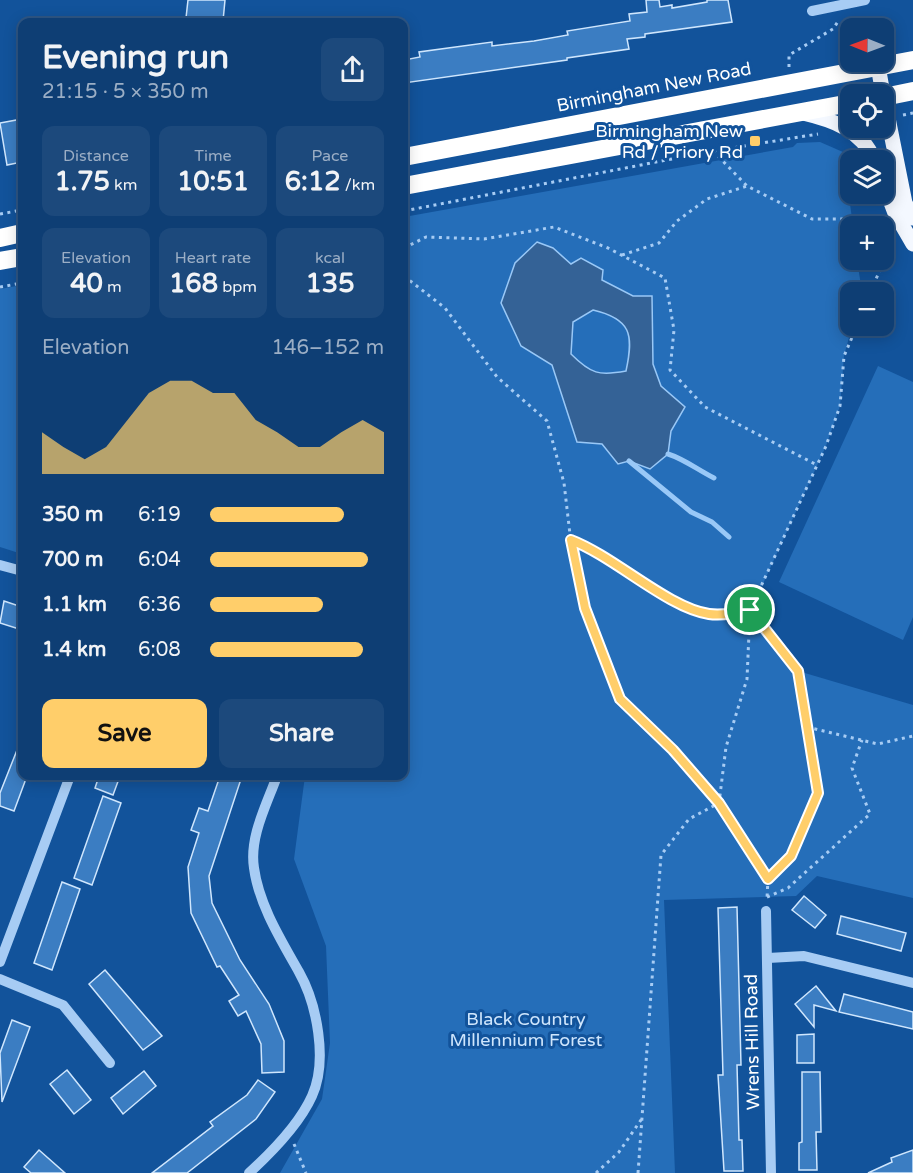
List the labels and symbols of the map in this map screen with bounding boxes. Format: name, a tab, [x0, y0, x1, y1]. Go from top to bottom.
north arrow	[840, 18, 894, 72]
street label: Birmingham New Road	[555, 57, 753, 117]
place label: Birmingham New Rd / Priory Rd	[595, 120, 743, 163]
marker: Birmingham New Rd / Priory Rd	[748, 134, 762, 148]
pin	[724, 584, 775, 635]
street label: Wrens Hill Road	[740, 974, 764, 1110]
park label: Black Country Millennium Forest	[450, 1008, 603, 1051]

